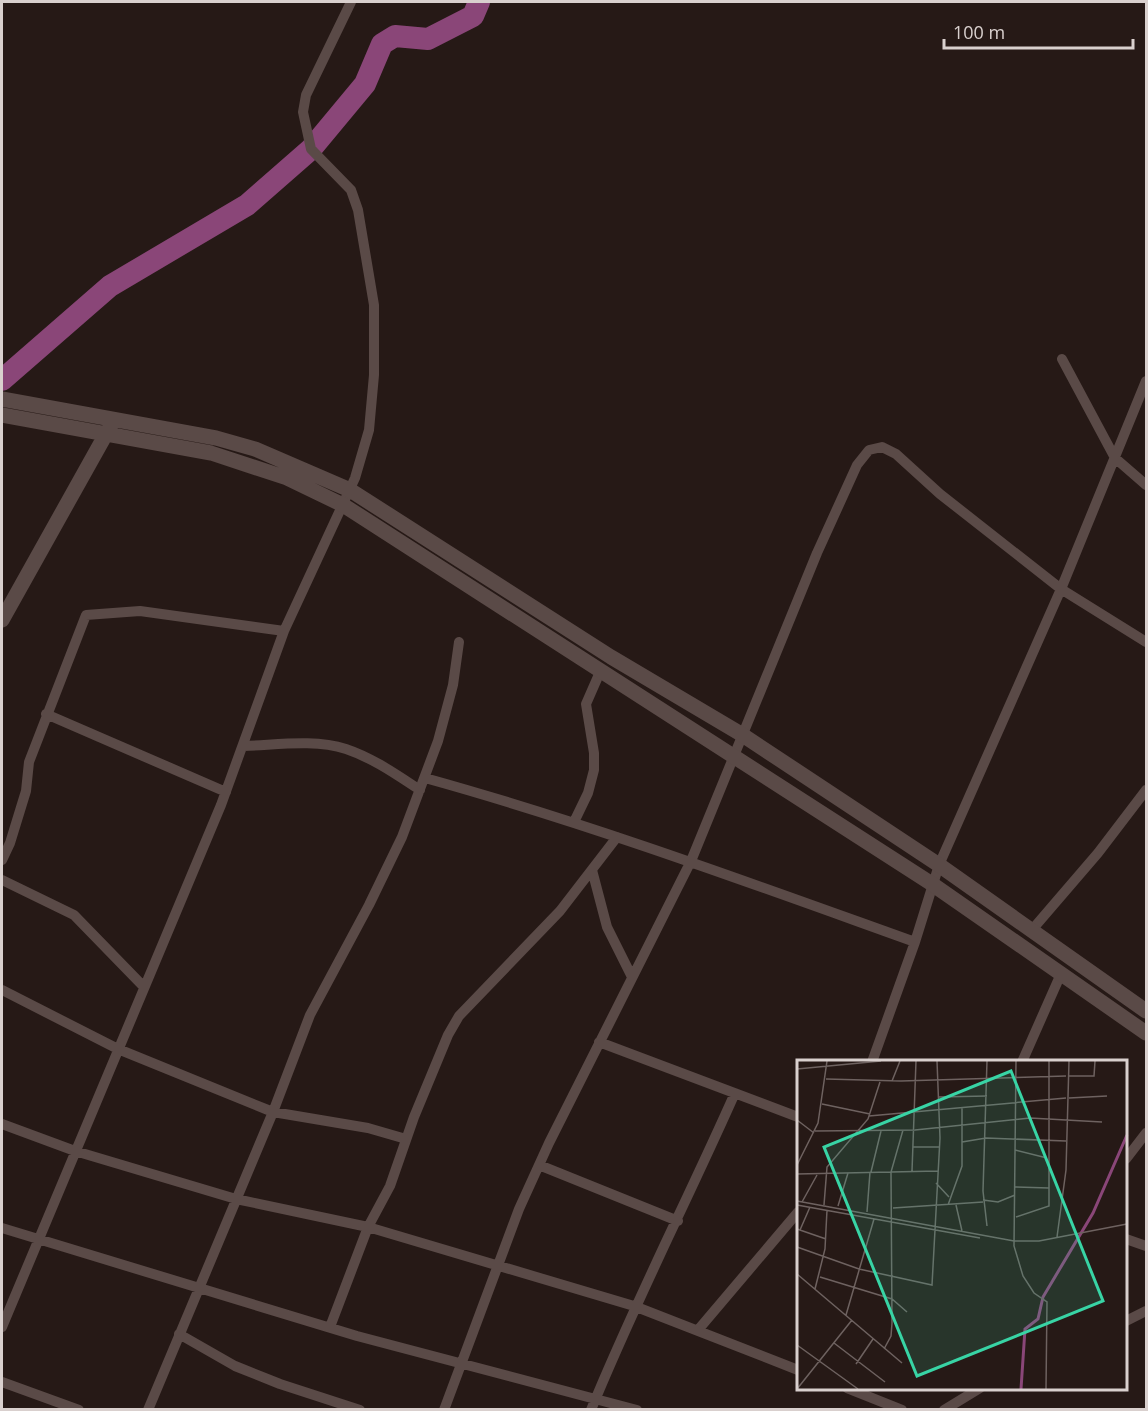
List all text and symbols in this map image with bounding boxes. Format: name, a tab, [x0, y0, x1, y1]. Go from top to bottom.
scale bar	[944, 12, 1133, 50]
text: 100 m	[953, 20, 1005, 44]
inset map	[797, 1060, 1127, 1390]

